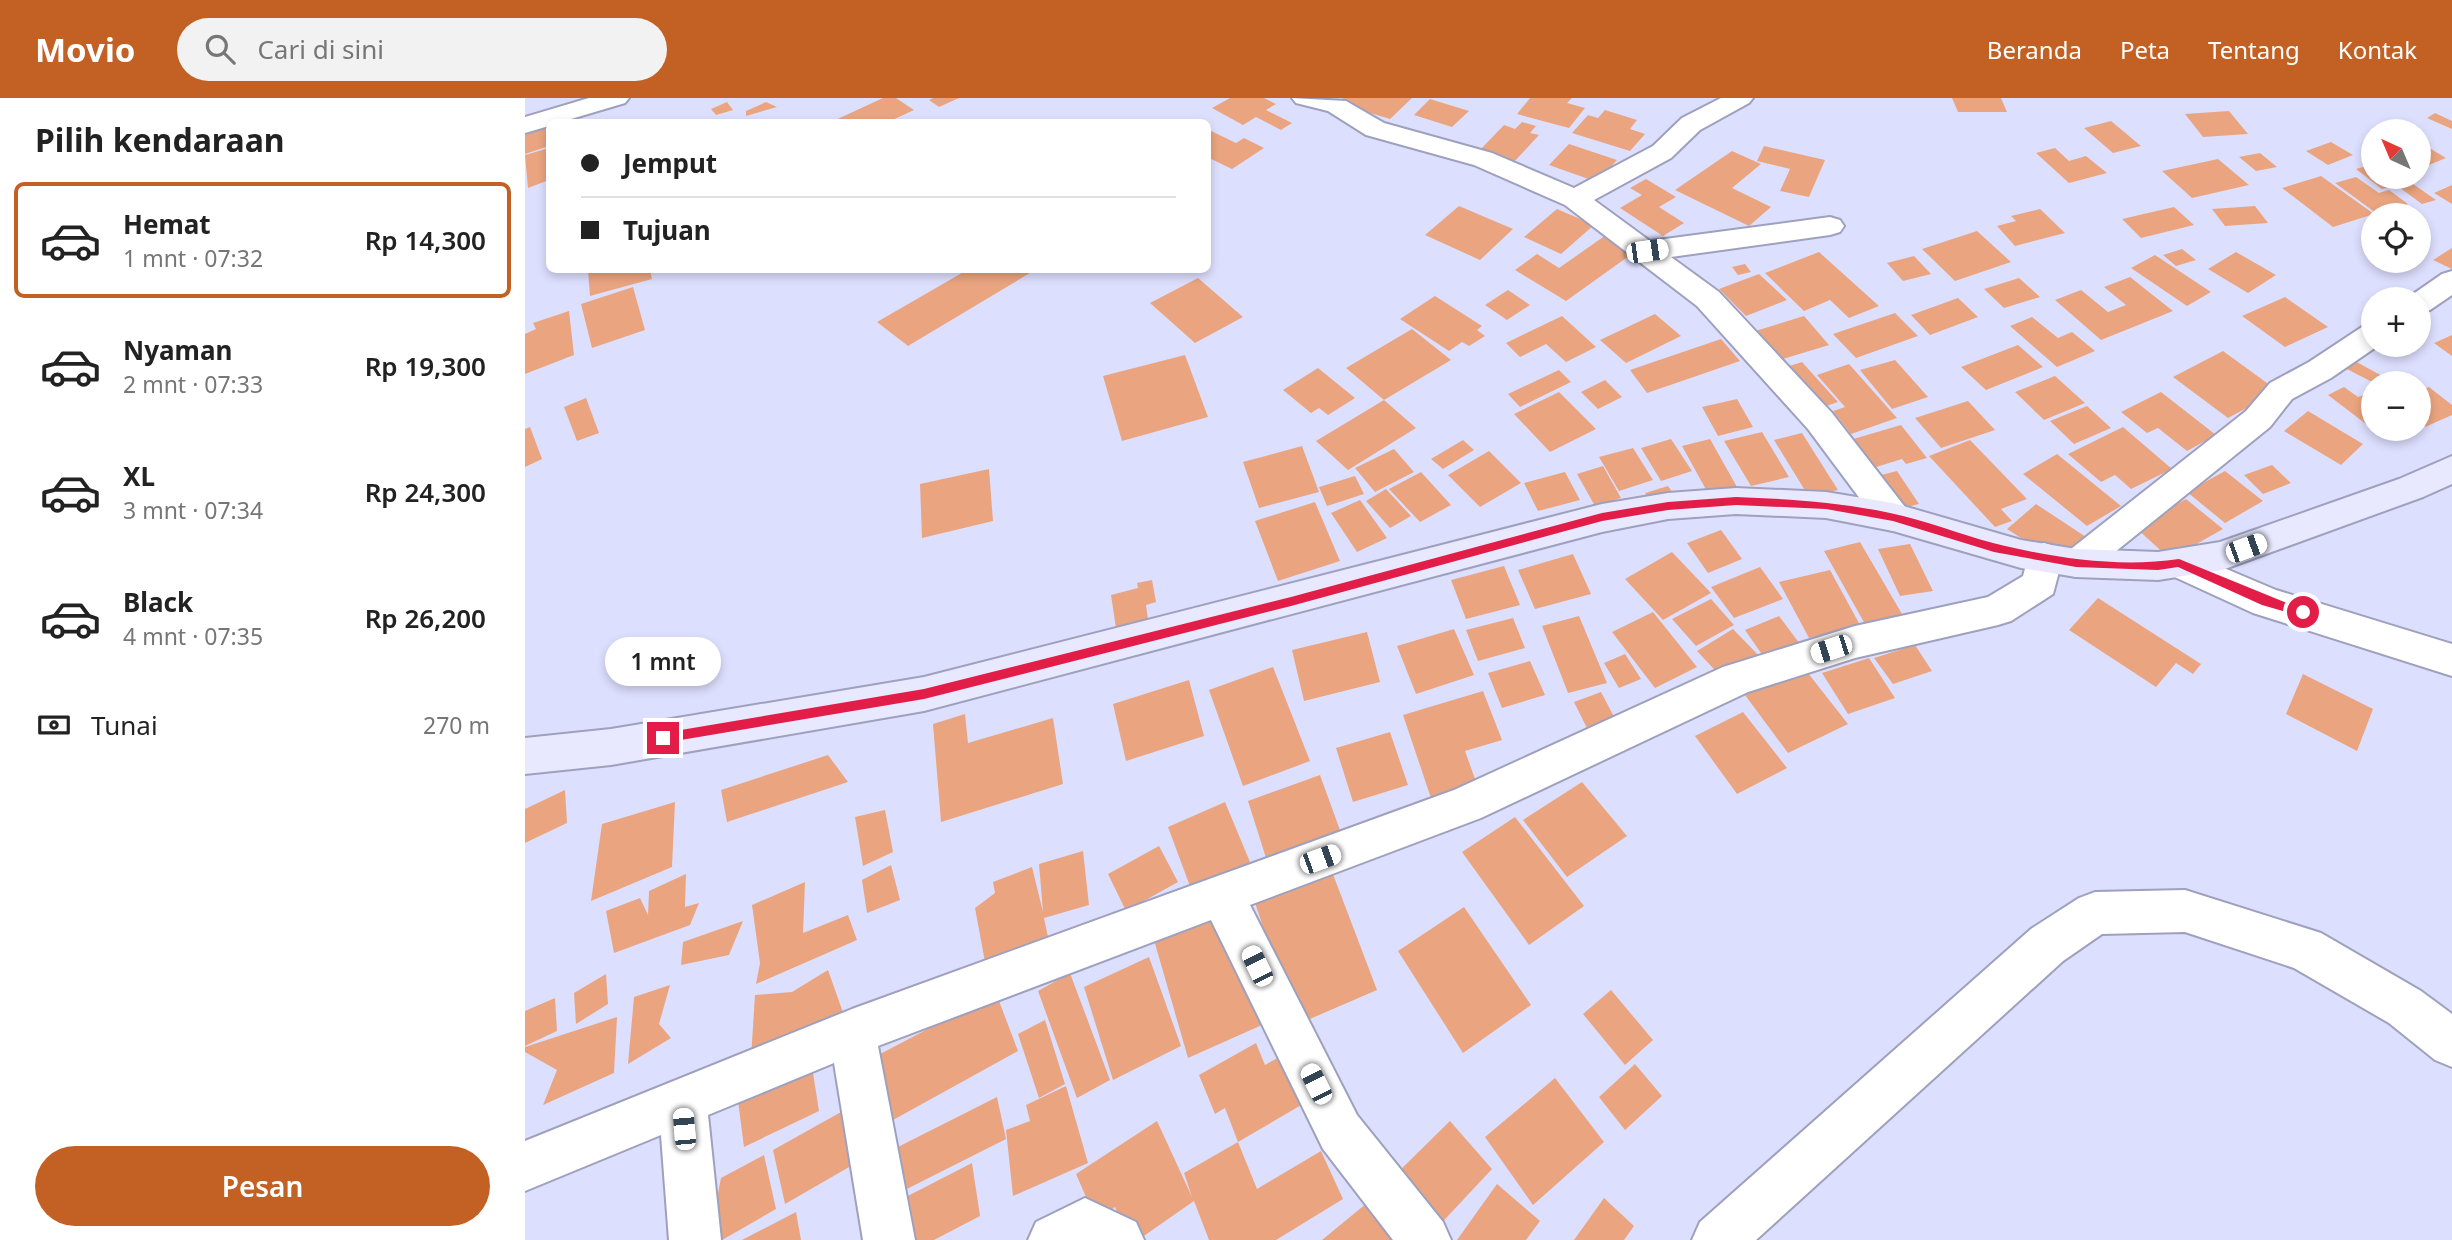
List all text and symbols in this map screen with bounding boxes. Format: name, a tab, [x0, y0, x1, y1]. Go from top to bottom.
search box	[177, 18, 667, 81]
text: Movio	[35, 27, 135, 72]
icon: search	[201, 30, 239, 68]
text: Cari di sini	[257, 31, 384, 67]
text: Beranda	[1987, 33, 2082, 66]
text: Peta	[2120, 33, 2170, 66]
text: Tentang	[2208, 33, 2300, 66]
text: Kontak	[2338, 33, 2417, 66]
text: Pilih kendaraan	[35, 118, 285, 161]
north arrow	[2361, 119, 2431, 189]
map controls	[2361, 119, 2431, 441]
text: Jemput	[623, 145, 717, 181]
button: locate	[2361, 203, 2431, 273]
text: Hemat	[123, 206, 211, 242]
icon: car	[39, 209, 102, 272]
text: Tujuan	[623, 212, 711, 248]
text: Rp 14,300	[365, 222, 486, 258]
car	[1625, 238, 1670, 264]
text: 1 mnt · 07:32	[123, 242, 263, 274]
button: +	[2361, 287, 2431, 357]
text: Nyaman	[123, 332, 232, 368]
icon: car	[39, 335, 102, 398]
text: Rp 19,300	[365, 348, 486, 384]
text: 2 mnt · 07:33	[123, 368, 263, 400]
button: −	[2361, 371, 2431, 441]
text: XL	[123, 458, 155, 494]
icon: car	[39, 461, 102, 524]
text: Rp 24,300	[365, 474, 486, 510]
text: 3 mnt · 07:34	[123, 494, 263, 526]
car	[2223, 531, 2270, 565]
text: Black	[123, 584, 193, 620]
icon: car	[39, 587, 102, 650]
route start	[2287, 596, 2319, 628]
text: Rp 26,200	[365, 600, 486, 636]
text: 4 mnt · 07:35	[123, 620, 263, 652]
car	[1808, 633, 1855, 665]
callout: 1 mnt	[605, 636, 721, 686]
text: 1 mnt	[630, 645, 696, 677]
icon: cash	[35, 706, 73, 744]
text: Tunai	[91, 707, 158, 743]
text: 270 m	[423, 709, 490, 741]
route end	[647, 722, 679, 754]
car	[1297, 842, 1344, 876]
car	[1239, 943, 1276, 989]
car	[1298, 1061, 1335, 1107]
car	[672, 1107, 697, 1151]
button: Pesan	[35, 1146, 490, 1226]

